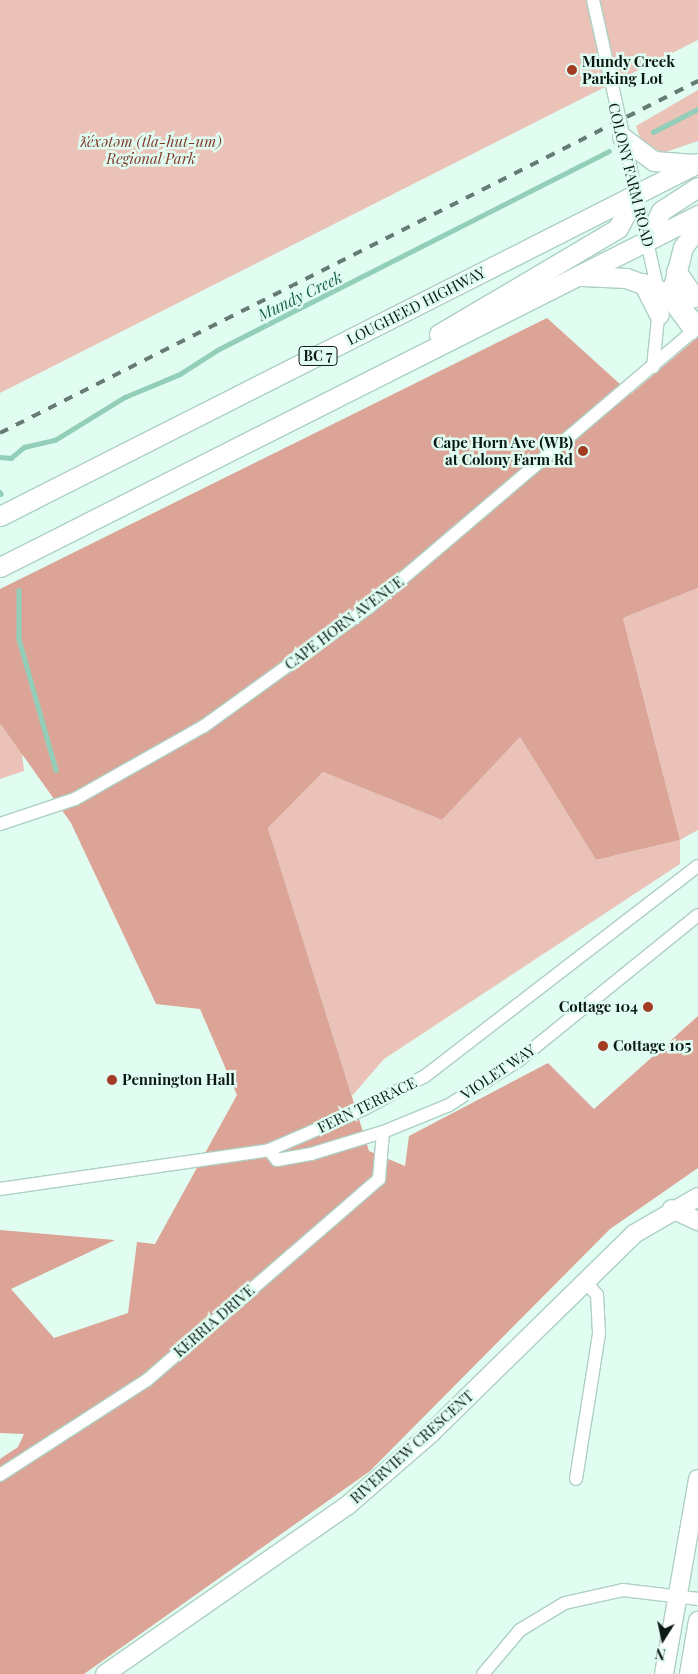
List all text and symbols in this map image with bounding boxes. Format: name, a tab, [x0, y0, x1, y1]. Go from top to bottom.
place label: Mundy Creek Parking Lot	[582, 52, 676, 87]
marker: Mundy Creek Parking Lot	[566, 64, 578, 76]
street label: COLONY FARM ROAD	[604, 101, 658, 249]
park label: ƛ̓éxətəm (tla-hut-um) Regional Park	[80, 132, 222, 167]
street label: LOUGHEED HIGHWAY	[344, 263, 488, 349]
water label: Mundy Creek	[255, 267, 345, 325]
road number: BC 7	[298, 344, 338, 368]
place label: Cape Horn Ave (WB) at Colony Farm Rd	[432, 433, 573, 468]
marker: Cape Horn Ave (WB) at Colony Farm Rd	[577, 445, 589, 457]
street label: CAPE HORN AVENUE	[281, 572, 407, 674]
place label: Cottage 104	[559, 998, 638, 1016]
marker: Cottage 104	[642, 1001, 654, 1013]
place label: Cottage 105	[613, 1037, 691, 1055]
street label: VIOLET WAY	[457, 1040, 539, 1104]
marker: Cottage 105	[597, 1040, 609, 1052]
place label: Pennington Hall	[122, 1071, 235, 1089]
street label: FERN TERRACE	[314, 1073, 420, 1137]
marker: Pennington Hall	[106, 1074, 118, 1086]
street label: KERRIA DRIVE	[170, 1281, 258, 1361]
street label: RIVERVIEW CRESCENT	[346, 1387, 478, 1507]
north arrow	[638, 1614, 688, 1664]
text: N	[654, 1644, 667, 1664]

